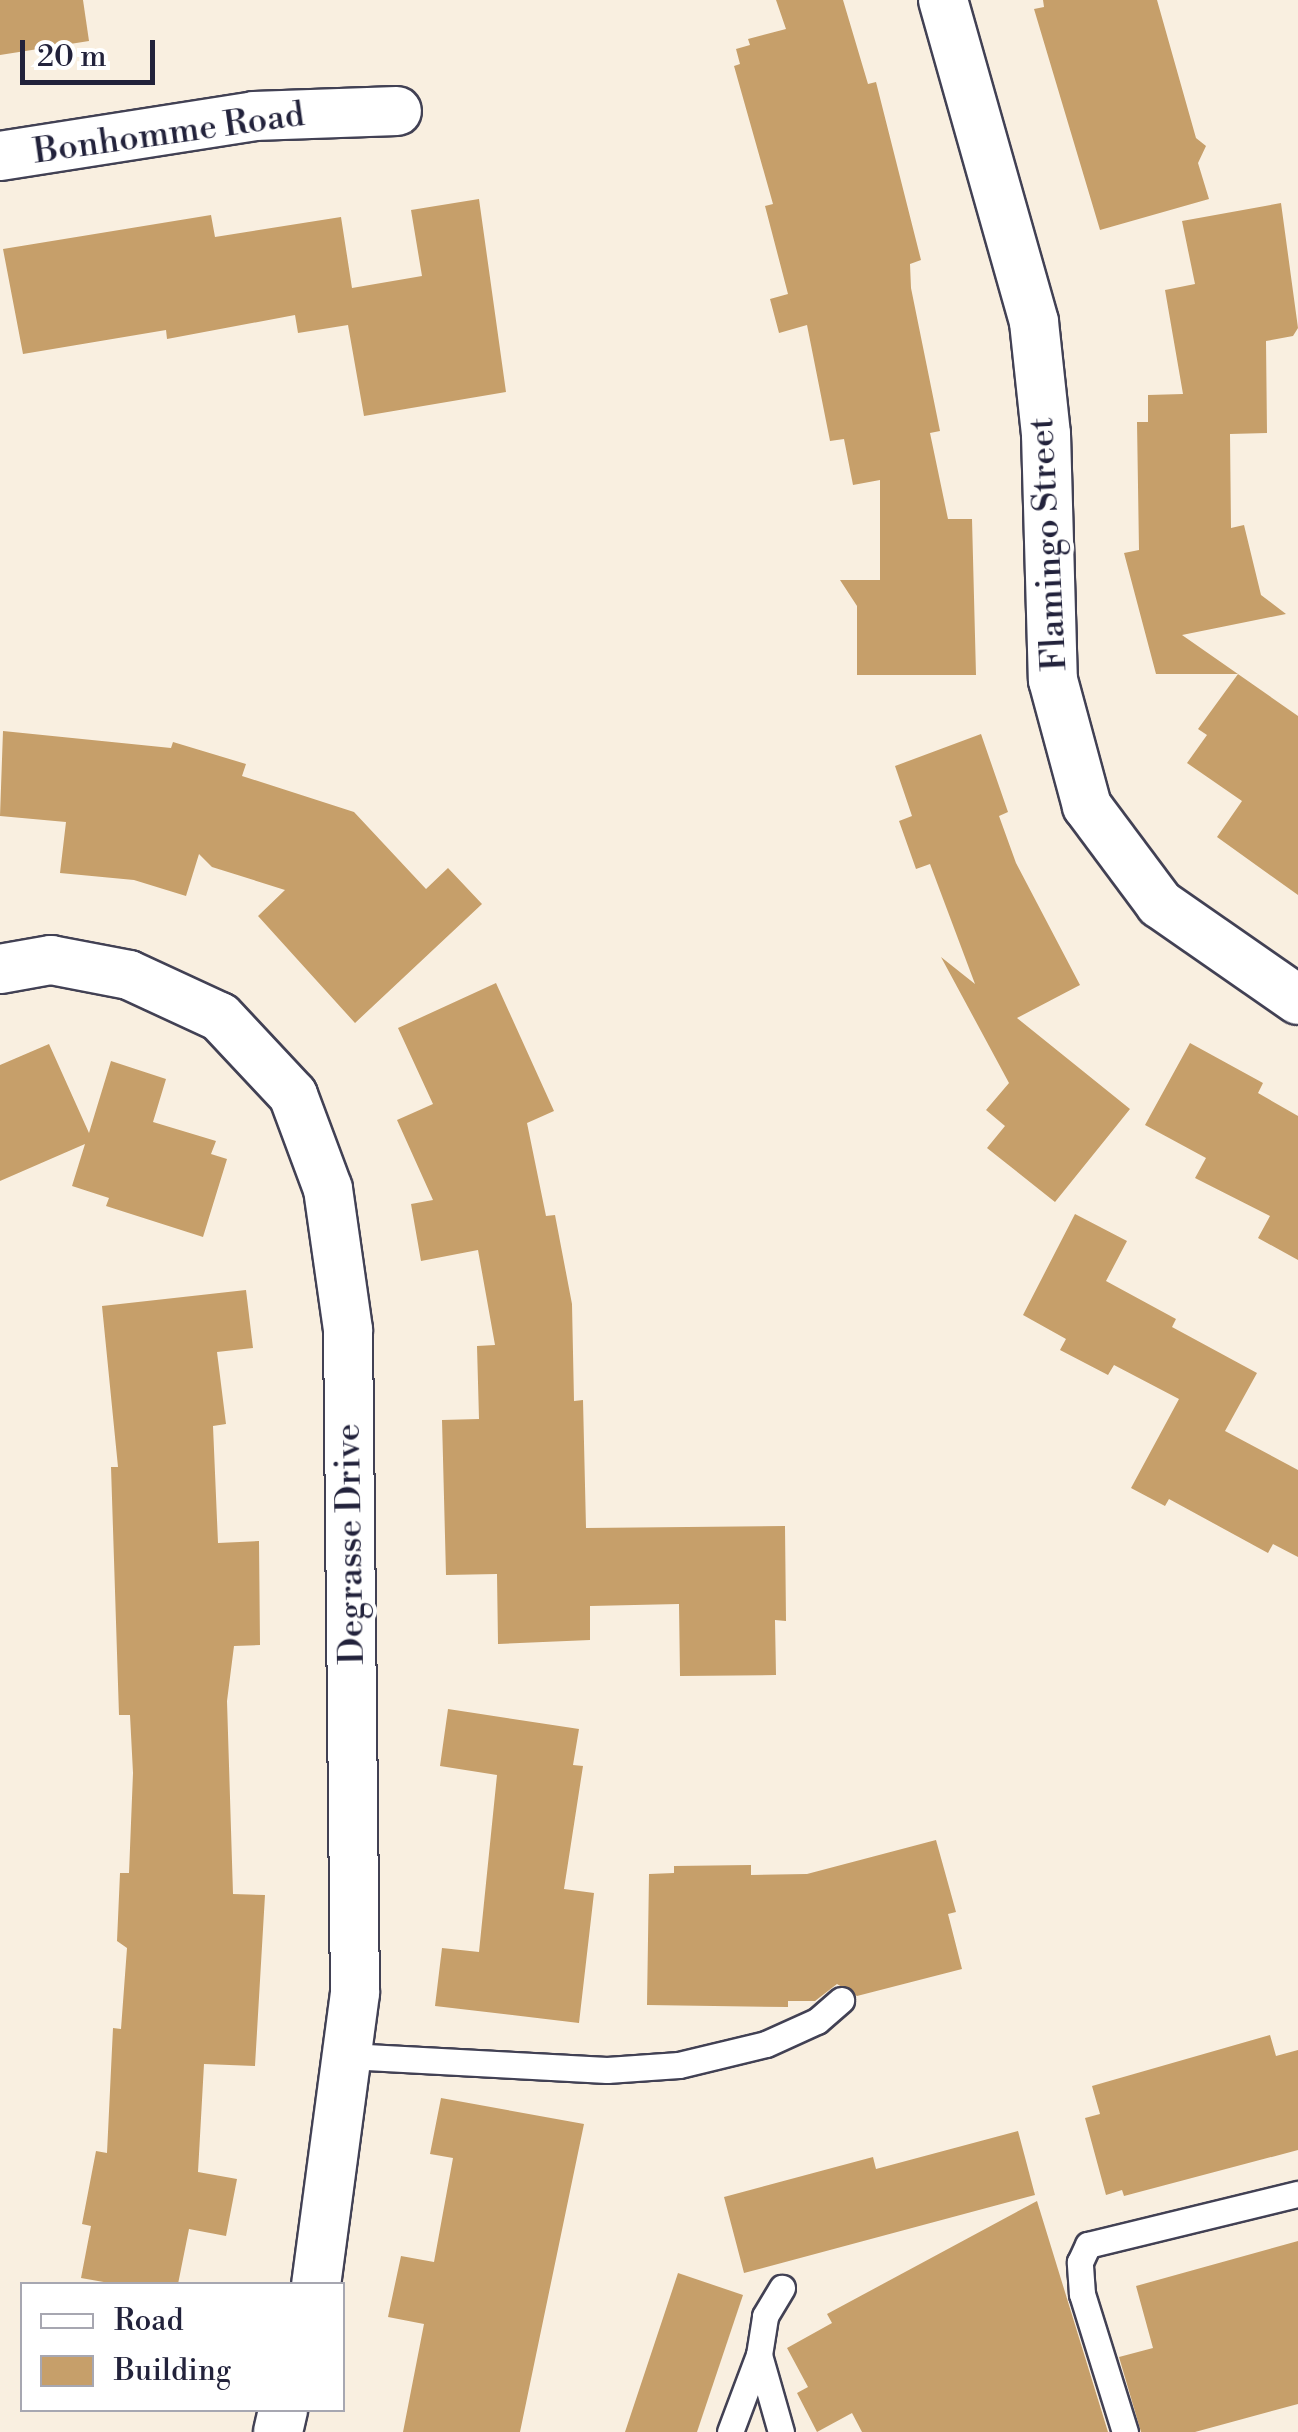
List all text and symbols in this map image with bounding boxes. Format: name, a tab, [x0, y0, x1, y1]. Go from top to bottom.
scale bar	[25, 20, 160, 82]
text: 20 m	[37, 38, 106, 76]
street label: Bonhomme Road	[31, 94, 307, 174]
street label: Flamingo Street	[1021, 416, 1077, 672]
street label: Degrasse Drive	[328, 1423, 374, 1665]
legend	[20, 2282, 345, 2412]
text: Road	[114, 2302, 184, 2340]
text: Building	[114, 2352, 231, 2390]

